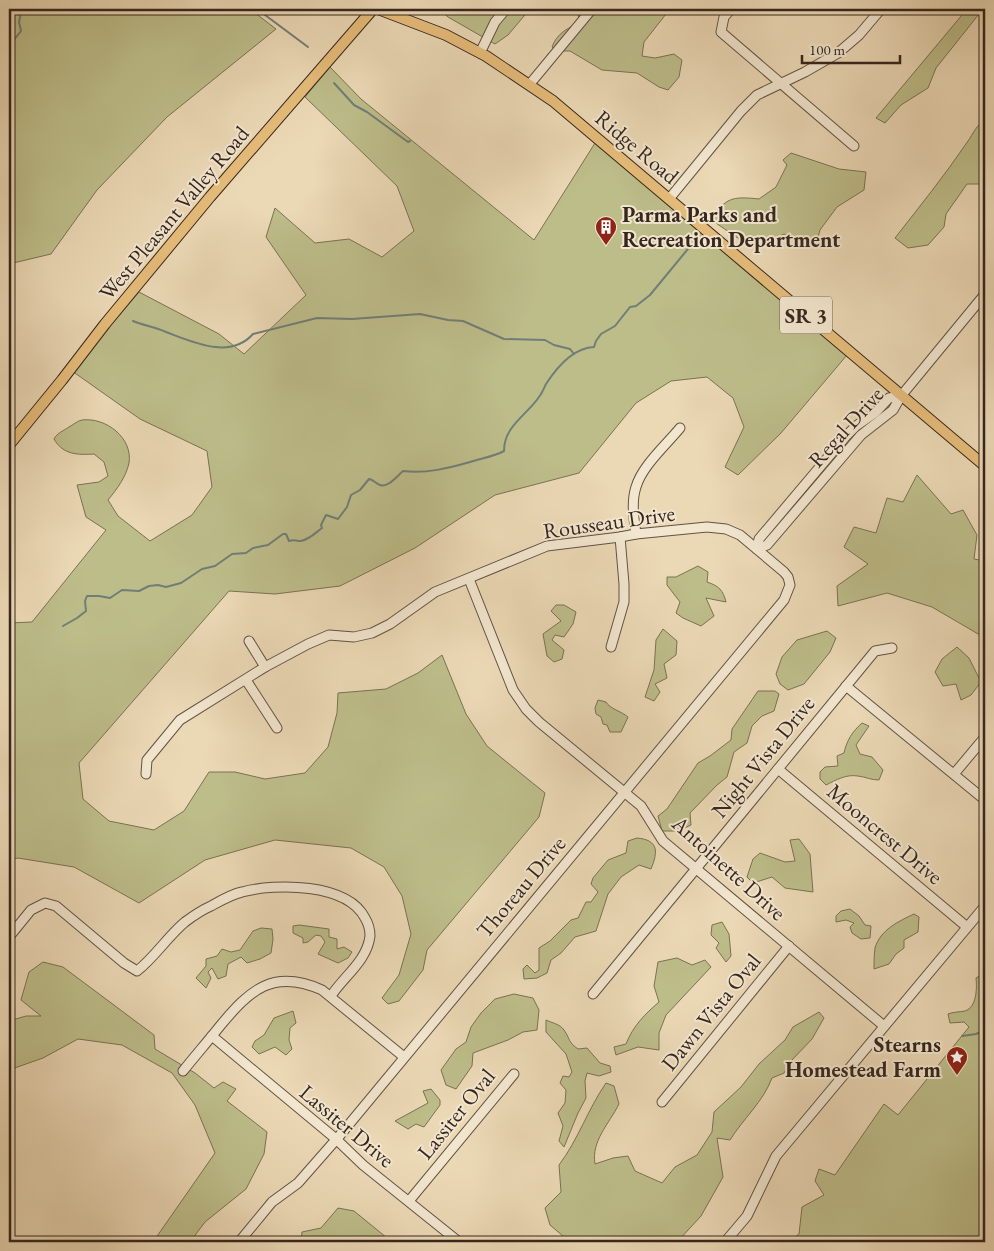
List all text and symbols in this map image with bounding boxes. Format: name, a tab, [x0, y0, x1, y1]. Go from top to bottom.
scale bar	[802, 32, 899, 64]
text: 100 m	[809, 40, 846, 59]
street label: Ridge Road	[589, 103, 686, 191]
street label: West Pleasant Valley Road	[92, 119, 256, 306]
place label: Parma Parks and Recreation Department	[622, 200, 841, 254]
building icon: Parma Parks and Recreation Department	[594, 215, 618, 246]
road number: SR 3	[780, 296, 832, 334]
street label: Regal Drive	[802, 380, 890, 474]
street label: Rousseau Drive	[541, 498, 677, 546]
street label: Night Vista Drive	[705, 690, 821, 824]
street label: Mooncrest Drive	[821, 777, 949, 891]
street label: Antoinette Drive	[665, 808, 793, 927]
street label: Thoreau Drive	[470, 830, 572, 944]
street label: Dawn Vista Oval	[655, 947, 767, 1077]
place label: Stearns Homestead Farm	[785, 1030, 941, 1084]
place icon: Stearns Homestead Farm	[945, 1045, 969, 1076]
street label: Lassiter Oval	[411, 1063, 501, 1165]
street label: Lassiter Drive	[293, 1078, 401, 1174]

